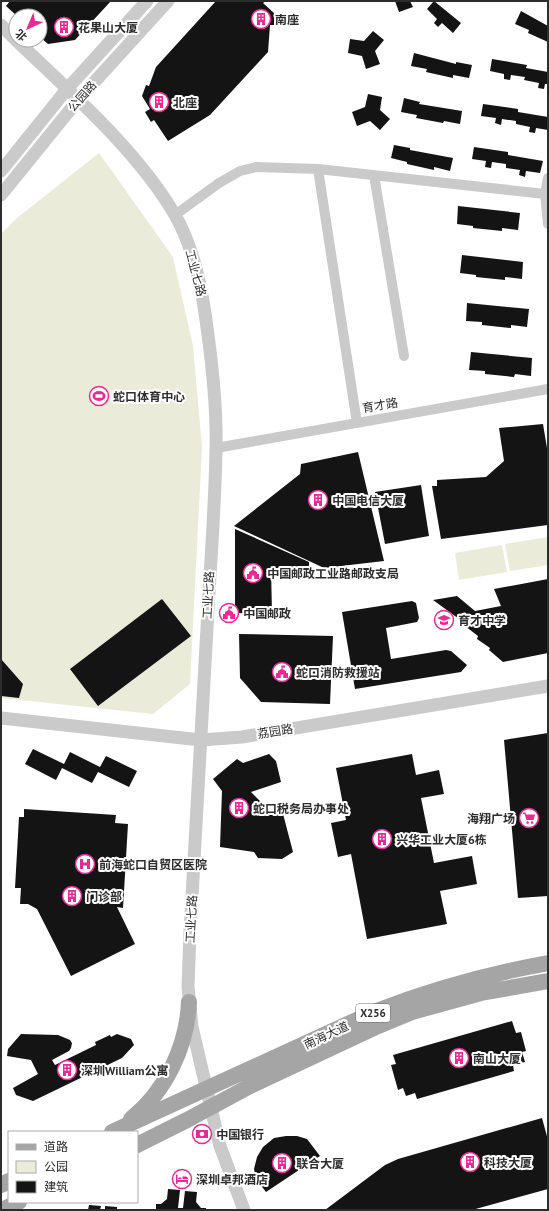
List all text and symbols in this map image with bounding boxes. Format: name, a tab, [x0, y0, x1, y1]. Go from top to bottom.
north arrow	[8, 8, 48, 48]
building icon: 南座	[250, 8, 272, 30]
place label: 南座	[275, 12, 299, 27]
building icon: 花果山大厦	[53, 16, 75, 38]
place label: 花果山大厦	[78, 20, 138, 35]
text: 北	[12, 26, 30, 44]
street label: 公园路	[65, 77, 99, 115]
building icon: 北座	[148, 91, 170, 113]
place label: 北座	[173, 95, 197, 110]
street label: 工业七路	[183, 248, 209, 298]
sports icon: 蛇口体育中心	[88, 385, 110, 407]
place label: 蛇口体育中心	[113, 389, 185, 404]
street label: 育才路	[361, 394, 399, 416]
building icon: 中国电信大厦	[307, 489, 329, 511]
place label: 中国电信大厦	[332, 493, 404, 508]
public building icon: 中国邮政工业路邮政支局	[242, 562, 264, 584]
place label: 中国邮政工业路邮政支局	[267, 566, 399, 581]
street label: 工业七路	[199, 571, 217, 619]
public building icon: 中国邮政	[218, 602, 240, 624]
place label: 中国邮政	[243, 606, 291, 621]
school or university icon: 育才中学	[433, 609, 455, 631]
place label: 育才中学	[458, 613, 506, 628]
public building icon: 蛇口消防救援站	[271, 661, 293, 683]
place label: 蛇口消防救援站	[296, 665, 380, 680]
street label: 荔园路	[256, 721, 294, 741]
building icon: 蛇口税务局办事处	[228, 797, 250, 819]
place label: 蛇口税务局办事处	[253, 801, 349, 816]
supermarket icon: 海翔广场	[518, 807, 540, 829]
place label: 海翔广场	[467, 811, 515, 826]
building icon: 兴华工业大厦6栋	[371, 828, 393, 850]
place label: 兴华工业大厦6栋	[396, 832, 487, 847]
hospital icon: 前海蛇口自贸区医院	[74, 853, 96, 875]
place label: 前海蛇口自贸区医院	[99, 857, 207, 872]
building icon: 门诊部	[61, 885, 83, 907]
place label: 门诊部	[86, 889, 122, 904]
street label: 工业七路	[182, 895, 200, 943]
road number: X256	[356, 1004, 390, 1022]
street label: 南海大道	[301, 1018, 351, 1052]
building icon: 南山大厦	[448, 1047, 470, 1069]
place label: 南山大厦	[473, 1051, 521, 1066]
building icon: 深圳William公寓	[56, 1059, 78, 1081]
place label: 深圳William公寓	[81, 1063, 168, 1078]
bank icon: 中国银行	[191, 1123, 213, 1145]
place label: 中国银行	[216, 1127, 264, 1142]
legend	[8, 1131, 138, 1203]
text: 道路	[44, 1139, 68, 1154]
building icon: 科技大厦	[459, 1151, 481, 1173]
building icon: 联合大厦	[271, 1152, 293, 1174]
place label: 科技大厦	[484, 1155, 532, 1170]
place label: 联合大厦	[296, 1156, 344, 1171]
text: 公园	[44, 1159, 68, 1174]
hotel icon: 深圳卓邦酒店	[171, 1168, 193, 1190]
place label: 深圳卓邦酒店	[196, 1172, 268, 1187]
text: 建筑	[44, 1179, 68, 1194]

